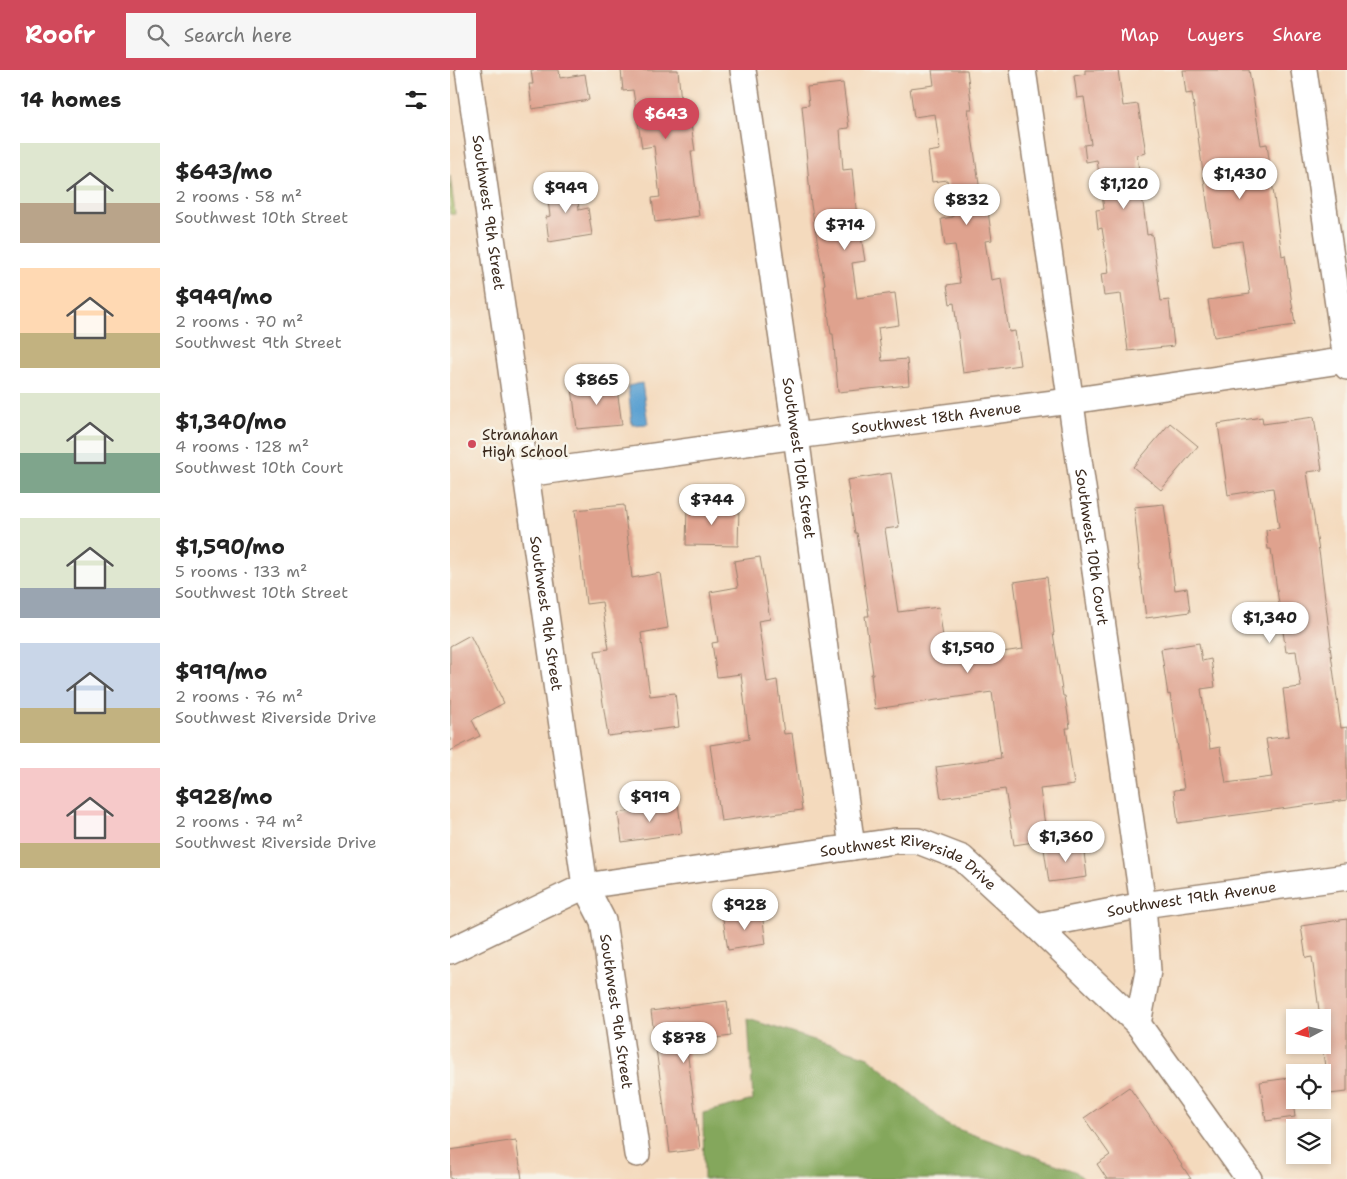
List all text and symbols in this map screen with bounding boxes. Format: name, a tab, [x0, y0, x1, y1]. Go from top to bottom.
search box	[126, 13, 476, 58]
text: Roofr	[25, 19, 96, 51]
icon: search	[144, 21, 172, 49]
text: Search here	[184, 23, 292, 48]
text: Map	[1121, 23, 1159, 47]
text: Layers	[1187, 23, 1244, 47]
text: Share	[1272, 23, 1322, 47]
text: 14 homes	[20, 86, 121, 114]
icon: filters	[402, 86, 430, 114]
pin: $643	[636, 98, 696, 140]
text: $643	[644, 103, 688, 124]
street label: Southwest 9th Street	[467, 134, 509, 291]
text: $643/mo	[175, 158, 273, 186]
pin: $1,430	[1199, 158, 1281, 200]
icon: home	[60, 163, 120, 223]
text: $1,430	[1213, 163, 1267, 184]
pin: $1,120	[1083, 168, 1165, 210]
pin: $949	[536, 172, 596, 214]
text: $1,120	[1100, 173, 1148, 194]
text: $949	[544, 177, 588, 198]
pin: $832	[937, 184, 997, 226]
text: 2 rooms · 58 m²	[175, 186, 302, 207]
text: $832	[945, 189, 989, 210]
text: Southwest 10th Street	[175, 207, 348, 228]
pin: $714	[815, 208, 875, 251]
text: $714	[825, 214, 865, 235]
text: $949/mo	[175, 283, 273, 311]
icon: home	[60, 288, 120, 348]
text: 2 rooms · 70 m²	[175, 311, 303, 332]
text: Southwest 9th Street	[175, 332, 342, 353]
pin: $865	[567, 364, 627, 406]
text: $865	[575, 369, 619, 390]
street label: Southwest 10th Street	[778, 376, 820, 540]
street label: Southwest 18th Avenue	[850, 397, 1022, 439]
text: $1,340/mo	[175, 408, 287, 436]
icon: home	[60, 413, 120, 473]
place label: Stranahan High School	[482, 425, 568, 462]
text: 4 rooms · 128 m²	[175, 436, 309, 457]
marker: Stranahan High School	[466, 438, 478, 450]
text: Southwest 10th Court	[175, 457, 343, 478]
street label: Southwest 10th Court	[1070, 467, 1113, 627]
pin: $744	[682, 484, 742, 526]
text: $744	[690, 489, 734, 510]
text: $1,590/mo	[175, 533, 285, 561]
street label: Southwest 9th Street	[525, 535, 567, 692]
icon: home	[60, 538, 120, 598]
text: 5 rooms · 133 m²	[175, 561, 307, 582]
text: Southwest 10th Street	[175, 582, 348, 603]
pin: $1,340	[1229, 602, 1311, 644]
text: $1,340	[1243, 607, 1297, 628]
pin: $1,590	[927, 632, 1009, 674]
text: $1,590	[941, 637, 995, 658]
text: $919/mo	[175, 658, 267, 686]
icon: home	[60, 663, 120, 723]
text: 2 rooms · 76 m²	[175, 686, 303, 707]
text: Southwest Riverside Drive	[175, 707, 377, 728]
pin: $919	[620, 780, 680, 823]
text: $928/mo	[175, 783, 273, 811]
text: $919	[630, 786, 670, 807]
icon: home	[60, 788, 120, 848]
text: 2 rooms · 74 m²	[175, 811, 303, 832]
pin: $1,360	[1025, 820, 1107, 863]
text: $1,360	[1039, 826, 1093, 847]
street label: Southwest Riverside Drive	[819, 831, 1001, 895]
text: Southwest Riverside Drive	[175, 832, 377, 853]
street label: Southwest 19th Avenue	[1105, 877, 1278, 922]
pin: $928	[715, 888, 775, 931]
text: $928	[723, 894, 767, 915]
street label: Southwest 9th Street	[595, 932, 637, 1090]
north arrow	[1286, 1009, 1331, 1054]
map controls	[1286, 1009, 1331, 1164]
pin: $878	[654, 1022, 714, 1064]
text: $878	[662, 1027, 706, 1048]
button: locate	[1286, 1064, 1331, 1109]
button: layers	[1286, 1119, 1331, 1164]

